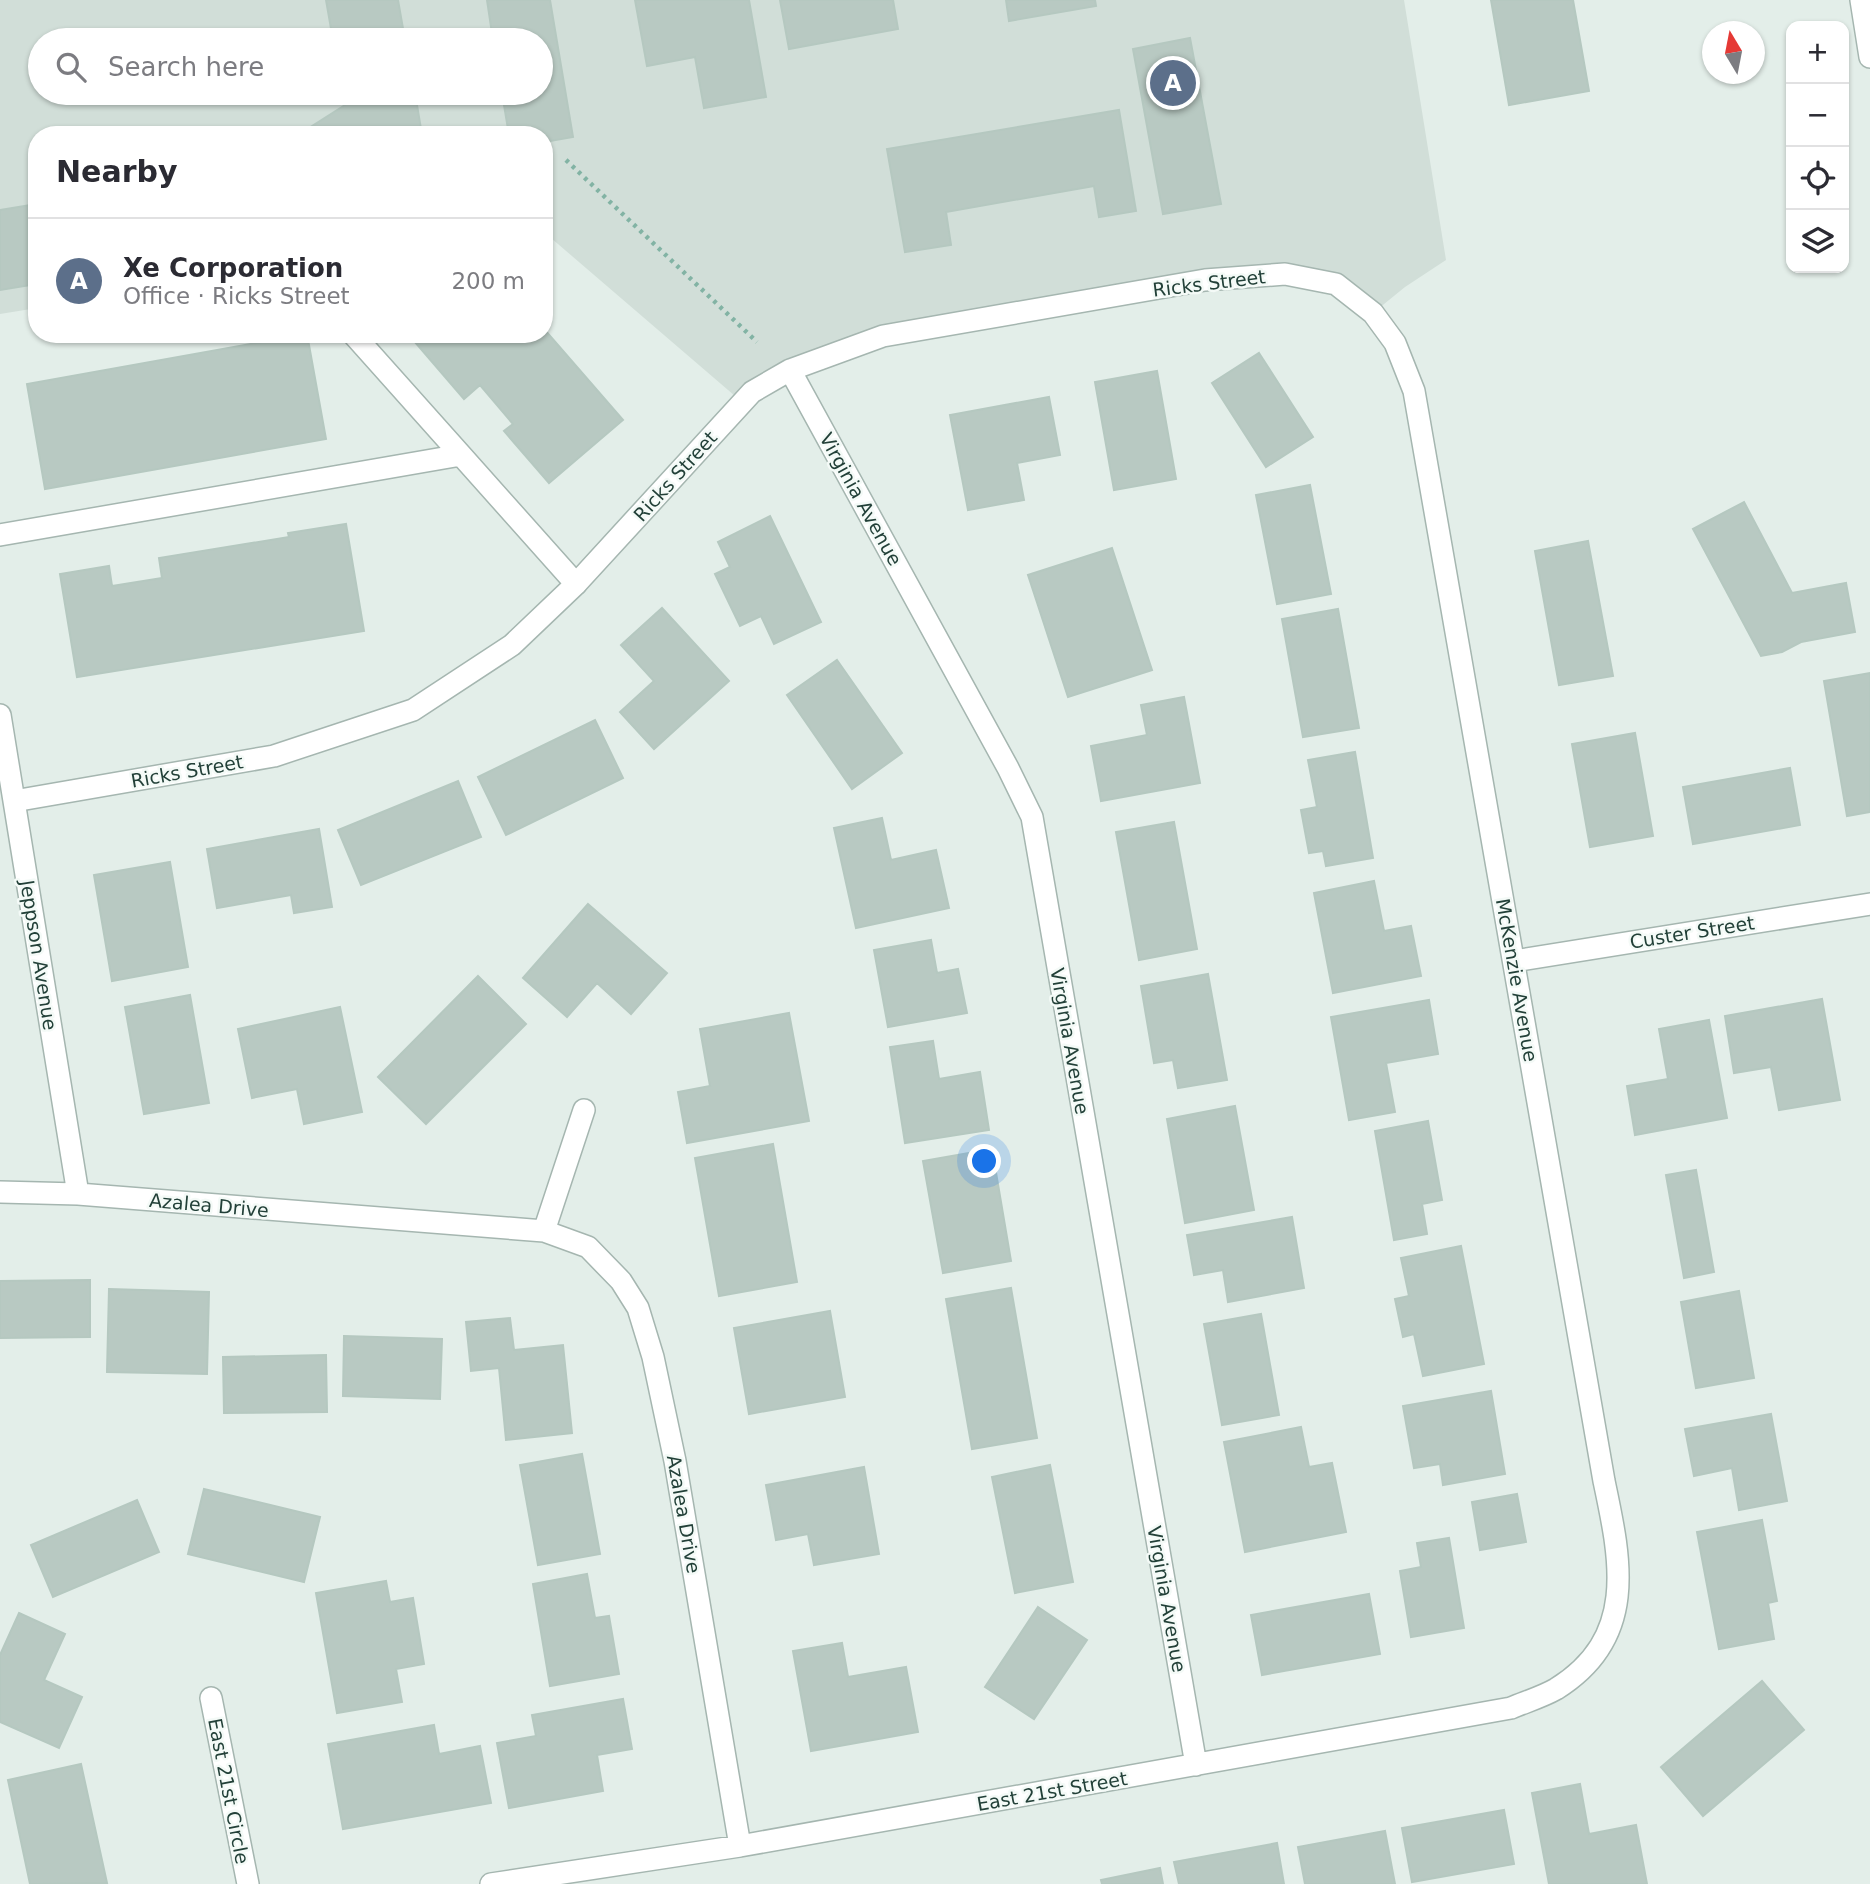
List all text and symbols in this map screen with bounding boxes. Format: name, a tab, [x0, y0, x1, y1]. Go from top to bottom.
north arrow	[1702, 21, 1765, 84]
map controls	[1786, 21, 1849, 273]
button: +	[1786, 21, 1849, 84]
search box	[28, 28, 553, 105]
icon: search	[52, 48, 90, 86]
text: Search here	[108, 52, 264, 82]
pin: A	[1150, 57, 1196, 109]
button: −	[1786, 84, 1849, 147]
button: locate	[1786, 147, 1849, 210]
text: Nearby	[56, 154, 178, 189]
button: layers	[1786, 210, 1849, 273]
text: Xe Corporation	[123, 253, 343, 283]
street label: Ricks Street	[1151, 265, 1267, 301]
text: A	[70, 268, 88, 294]
text: 200 m	[451, 268, 525, 294]
text: Office · Ricks Street	[123, 283, 350, 309]
street label: Ricks Street	[629, 426, 721, 526]
street label: Virginia Avenue	[815, 429, 907, 569]
street label: Ricks Street	[129, 750, 245, 792]
street label: Jeppson Avenue	[16, 877, 62, 1032]
street label: McKenzie Avenue	[1492, 897, 1542, 1063]
street label: Custer Street	[1628, 911, 1756, 953]
street label: Virginia Avenue	[1046, 966, 1094, 1116]
your location	[967, 1144, 1001, 1178]
street label: Azalea Drive	[148, 1189, 270, 1221]
street label: Azalea Drive	[663, 1453, 705, 1575]
street label: Virginia Avenue	[1143, 1524, 1191, 1674]
street label: East 21st Circle	[204, 1716, 254, 1866]
street label: East 21st Street	[975, 1767, 1129, 1815]

